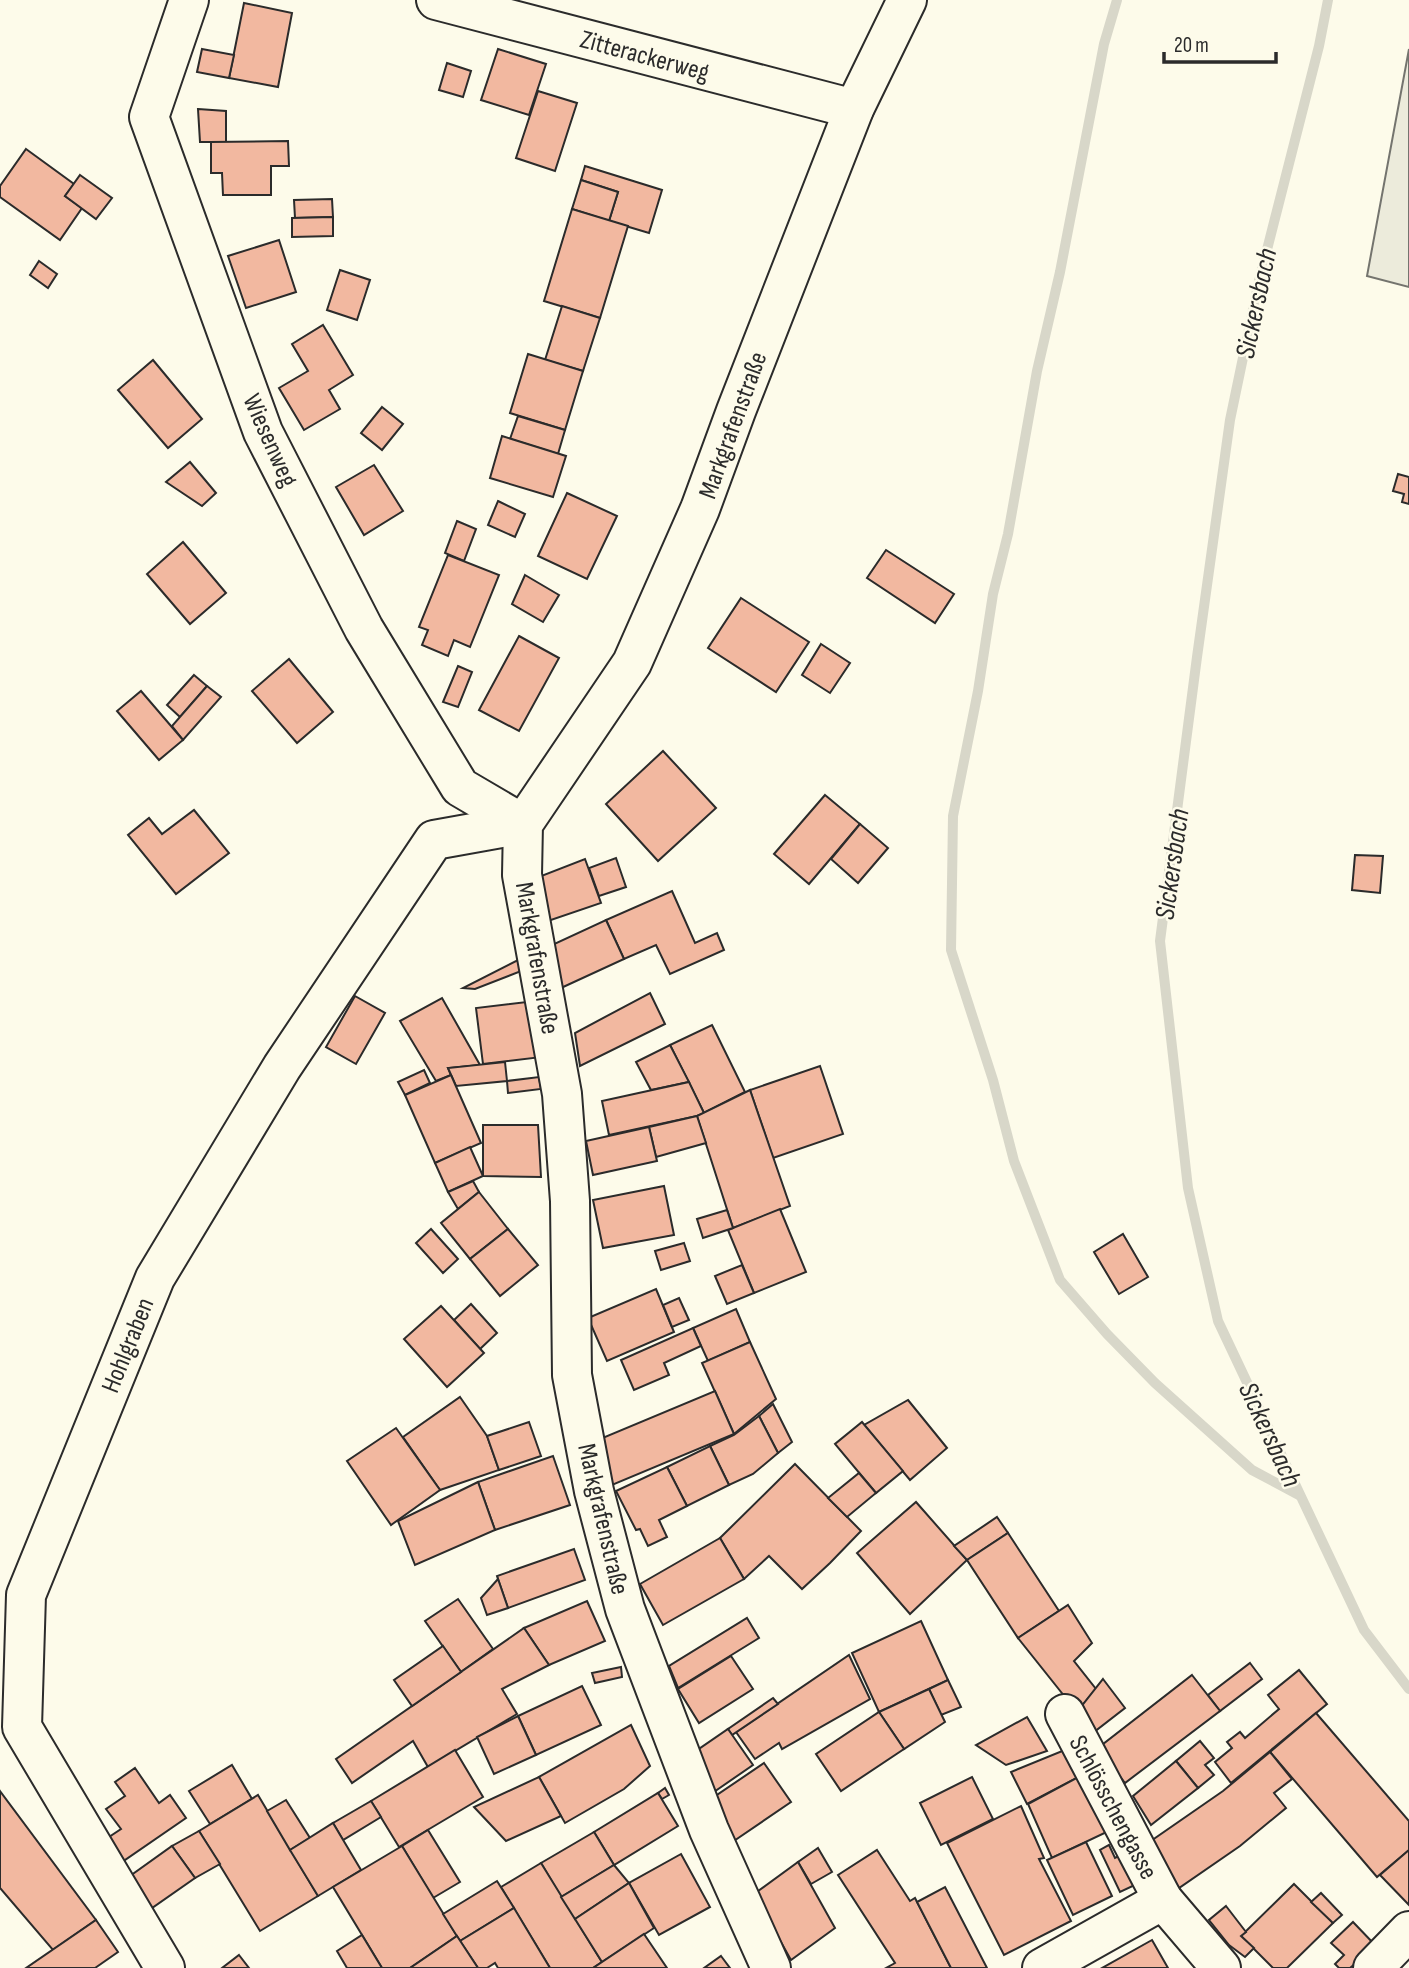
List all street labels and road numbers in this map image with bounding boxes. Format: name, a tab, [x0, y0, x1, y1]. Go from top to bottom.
street label: Zitterackerweg	[577, 24, 713, 89]
street label: Markgrafenstraße	[693, 348, 774, 503]
street label: Wiesenweg	[235, 389, 304, 492]
street label: Markgrafenstraße	[508, 880, 565, 1037]
street label: Hohlgraben	[95, 1294, 161, 1398]
street label: Markgrafenstraße	[570, 1441, 635, 1598]
street label: Schlösschengasse	[1062, 1730, 1164, 1885]

